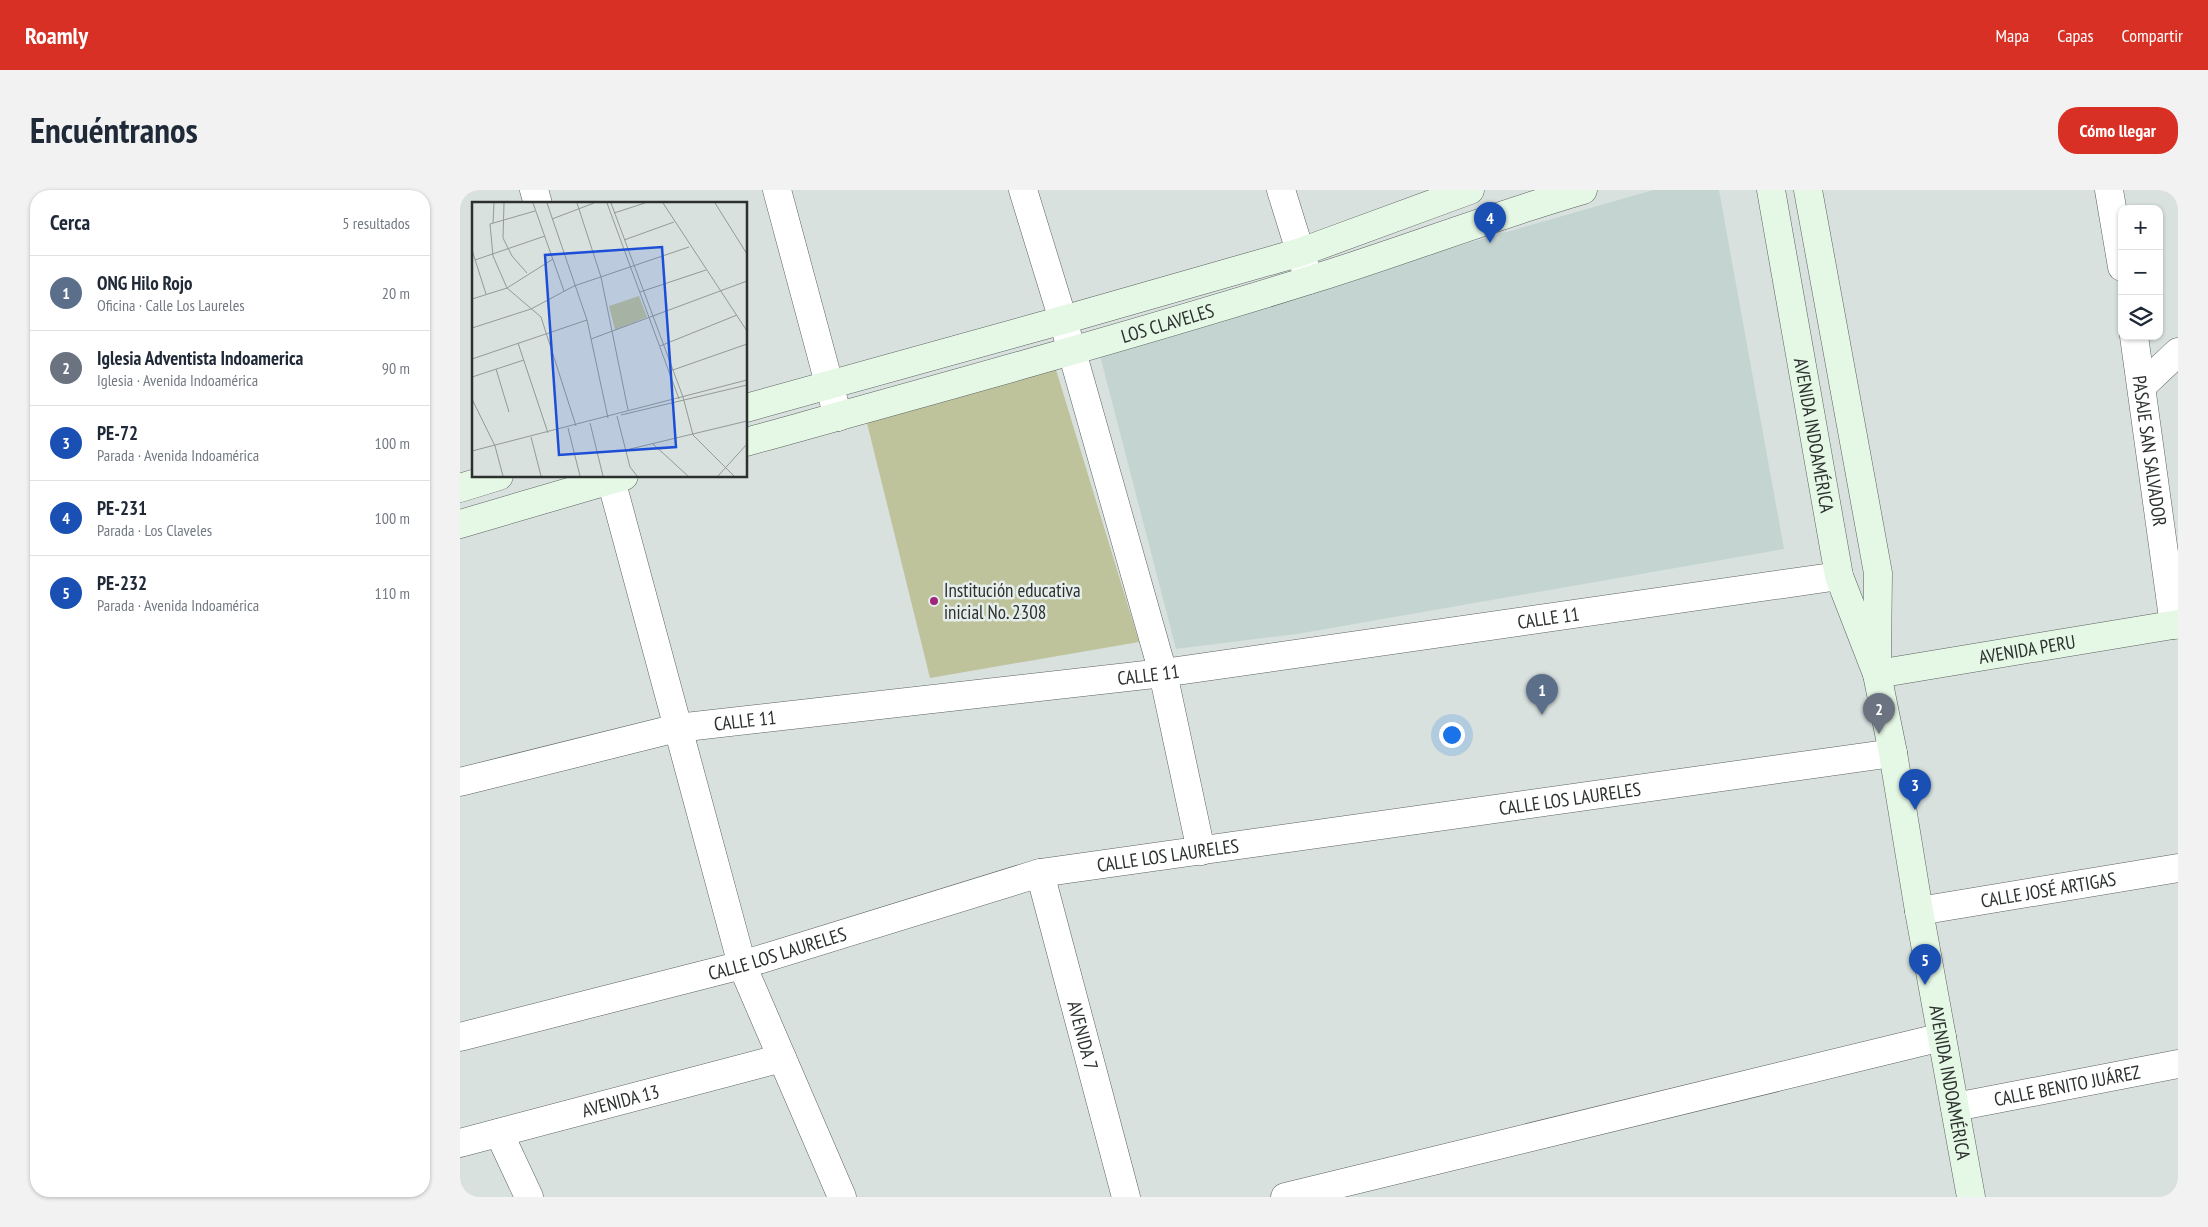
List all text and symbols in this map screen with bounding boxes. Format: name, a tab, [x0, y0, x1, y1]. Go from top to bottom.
text: Roamly	[25, 20, 88, 51]
text: Mapa	[1996, 24, 2029, 47]
text: Capas	[2057, 24, 2094, 47]
text: Compartir	[2122, 24, 2183, 47]
text: Encuéntranos	[30, 107, 198, 153]
button: Cómo llegar	[2058, 107, 2178, 154]
inset map	[472, 202, 748, 478]
pin: 4	[1474, 202, 1506, 243]
map controls	[2118, 205, 2163, 340]
button: +	[2118, 205, 2163, 250]
text: Cerca	[50, 209, 90, 236]
text: 5 resultados	[342, 213, 410, 233]
button: −	[2118, 250, 2163, 295]
text: ONG Hilo Rojo	[97, 271, 193, 295]
text: 1	[62, 283, 70, 303]
text: 20 m	[382, 283, 410, 303]
text: Oficina · Calle Los Laureles	[97, 295, 245, 315]
button: layers	[2118, 295, 2163, 340]
street label: LOS CLAVELES	[1118, 298, 1217, 348]
text: Iglesia Adventista Indoamerica	[97, 346, 303, 370]
street label: AVENIDA INDOAMÉRICA	[1789, 356, 1840, 514]
text: 2	[62, 358, 70, 378]
text: 90 m	[382, 358, 410, 378]
text: Iglesia · Avenida Indoamérica	[97, 370, 258, 390]
street label: PASAJE SAN SALVADOR	[2128, 374, 2172, 528]
text: PE-72	[97, 421, 138, 445]
text: 3	[62, 433, 70, 453]
text: 100 m	[375, 433, 410, 453]
text: Parada · Avenida Indoamérica	[97, 445, 259, 465]
text: PE-231	[97, 496, 147, 520]
text: 4	[62, 508, 70, 528]
text: 100 m	[375, 508, 410, 528]
text: Parada · Los Claveles	[97, 520, 212, 540]
text: PE-232	[97, 571, 147, 595]
place label: Institución educativa inicial No. 2308	[944, 578, 1080, 624]
text: 5	[62, 583, 70, 603]
text: 110 m	[375, 583, 410, 603]
text: Parada · Avenida Indoamérica	[97, 595, 259, 615]
marker: Institución educativa inicial No. 2308	[928, 595, 940, 607]
street label: CALLE 11	[1516, 601, 1581, 634]
street label: AVENIDA PERU	[1977, 629, 2077, 669]
street label: CALLE 11	[1116, 659, 1181, 690]
pin: 1	[1526, 674, 1558, 715]
pin: 2	[1863, 693, 1895, 734]
street label: CALLE 11	[713, 705, 777, 736]
your location	[1439, 722, 1465, 748]
pin: 3	[1899, 769, 1931, 810]
street label: CALLE LOS LAURELES	[1497, 777, 1642, 820]
street label: CALLE LOS LAURELES	[1095, 833, 1240, 877]
street label: CALLE JOSÉ ARTIGAS	[1979, 867, 2118, 913]
street label: CALLE LOS LAURELES	[706, 922, 849, 985]
pin: 5	[1909, 944, 1941, 985]
street label: AVENIDA 7	[1062, 998, 1104, 1072]
street label: AVENIDA INDOAMÉRICA	[1924, 1003, 1976, 1162]
street label: CALLE BENITO JUÁREZ	[1992, 1060, 2142, 1111]
street label: AVENIDA 13	[579, 1079, 662, 1122]

